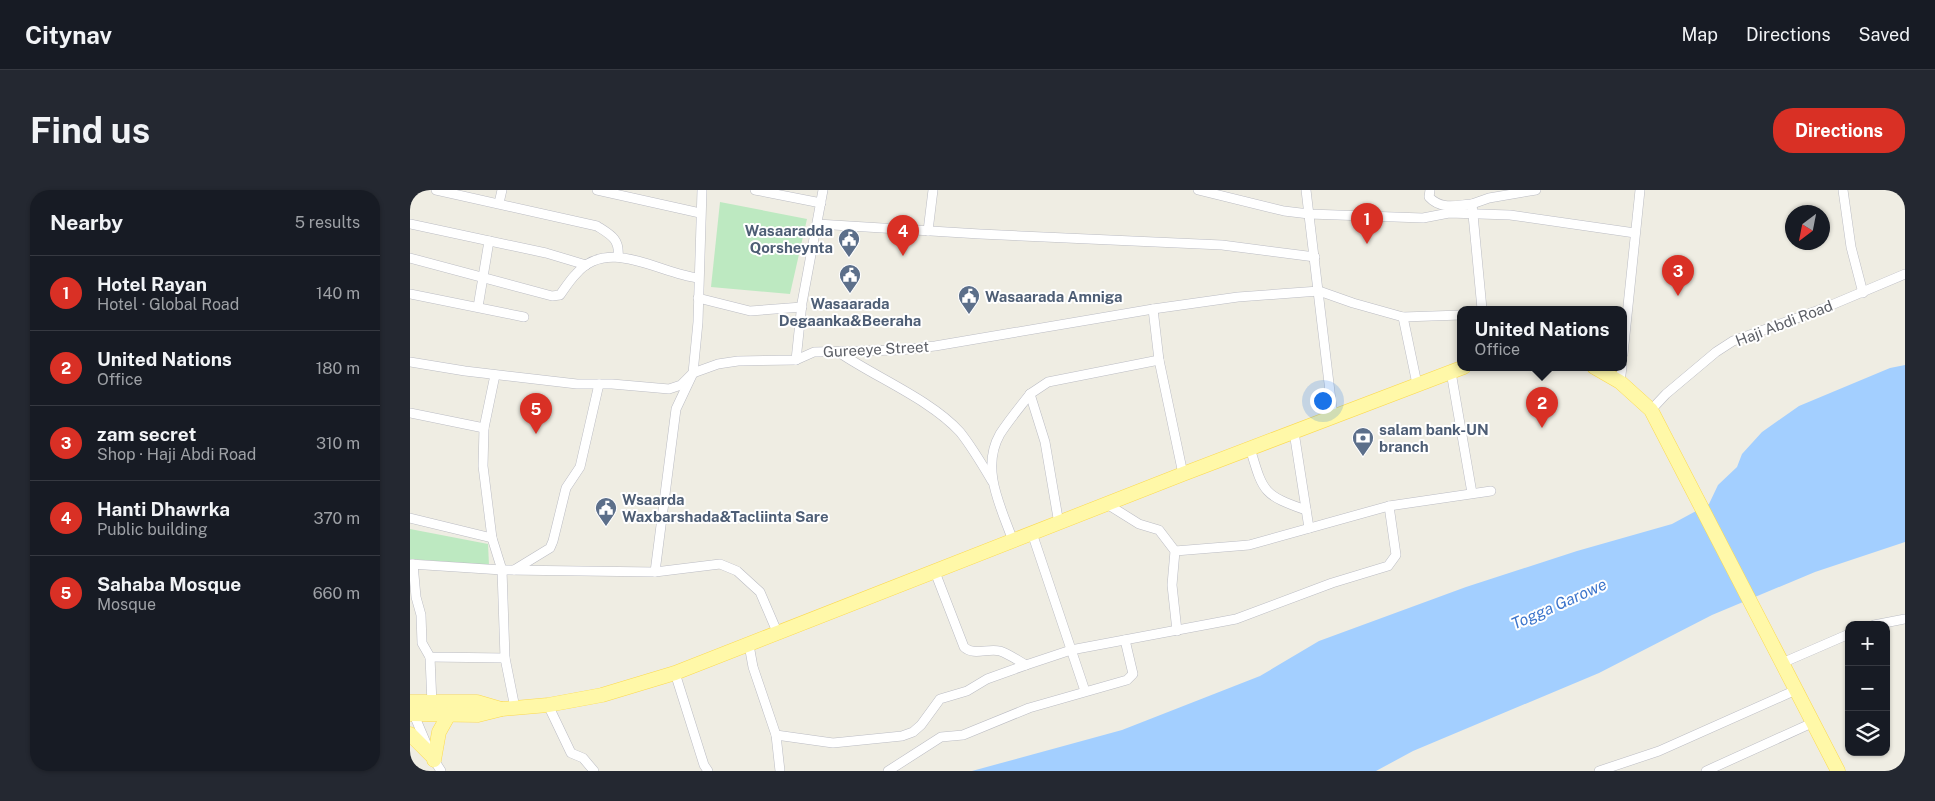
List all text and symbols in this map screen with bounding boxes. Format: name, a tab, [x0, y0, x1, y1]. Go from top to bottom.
text: Citynav	[25, 21, 112, 49]
text: Map	[1681, 24, 1718, 45]
text: Directions	[1746, 24, 1831, 45]
text: Saved	[1859, 24, 1910, 45]
button: Directions	[1773, 108, 1905, 153]
text: Find us	[30, 110, 150, 151]
pin: 1	[1351, 203, 1383, 244]
north arrow	[1785, 205, 1830, 250]
text: Nearby	[50, 210, 123, 235]
text: 5 results	[295, 213, 360, 232]
pin: 4	[887, 215, 919, 256]
place label: Wasaaradda Qorsheynta	[745, 222, 833, 256]
public building icon: Wasaaradda Qorsheynta	[837, 227, 861, 258]
pin: 3	[1662, 255, 1694, 296]
public building icon: Wasaarada Degaanka&Beeraha	[838, 263, 862, 294]
text: Hotel Rayan	[97, 273, 207, 295]
text: 1	[63, 284, 69, 303]
text: 140 m	[316, 284, 360, 303]
public building icon: Wasaarada Amniga	[957, 284, 981, 315]
place label: Wasaarada Amniga	[985, 288, 1122, 305]
text: Hotel · Global Road	[97, 295, 239, 314]
place label: Wasaarada Degaanka&Beeraha	[779, 295, 921, 329]
street label: Haji Abdi Road	[1733, 297, 1835, 349]
popup	[1457, 306, 1627, 371]
text: United Nations	[1475, 318, 1609, 340]
street label: Gureeye Street	[823, 338, 930, 360]
text: Office	[1475, 340, 1520, 359]
text: United Nations	[97, 348, 232, 370]
text: 2	[61, 359, 71, 378]
text: 180 m	[316, 359, 360, 378]
text: Office	[97, 370, 143, 389]
pin: 2	[1526, 387, 1558, 428]
your location	[1310, 388, 1336, 414]
pin: 5	[520, 393, 552, 434]
place label: salam bank-UN branch	[1379, 421, 1489, 455]
text: zam secret	[97, 423, 196, 445]
bank icon: salam bank-UN branch	[1351, 426, 1375, 457]
text: 3	[61, 434, 71, 453]
text: 310 m	[316, 434, 360, 453]
text: Shop · Haji Abdi Road	[97, 445, 256, 464]
place label: Wsaarda Waxbarshada&Tacliinta Sare	[622, 491, 829, 525]
public building icon: Wsaarda Waxbarshada&Tacliinta Sare	[594, 496, 618, 527]
text: Hanti Dhawrka	[97, 498, 230, 520]
text: 4	[61, 509, 71, 528]
text: 370 m	[313, 509, 360, 528]
text: Public building	[97, 520, 208, 539]
text: Sahaba Mosque	[97, 573, 241, 595]
water label: Togga Garowe	[1508, 574, 1610, 633]
text: 5	[61, 584, 71, 603]
text: 660 m	[313, 584, 360, 603]
text: Mosque	[97, 595, 156, 614]
map controls	[1845, 621, 1890, 756]
button: +	[1845, 621, 1890, 666]
button: −	[1845, 666, 1890, 711]
button: layers	[1845, 711, 1890, 756]

